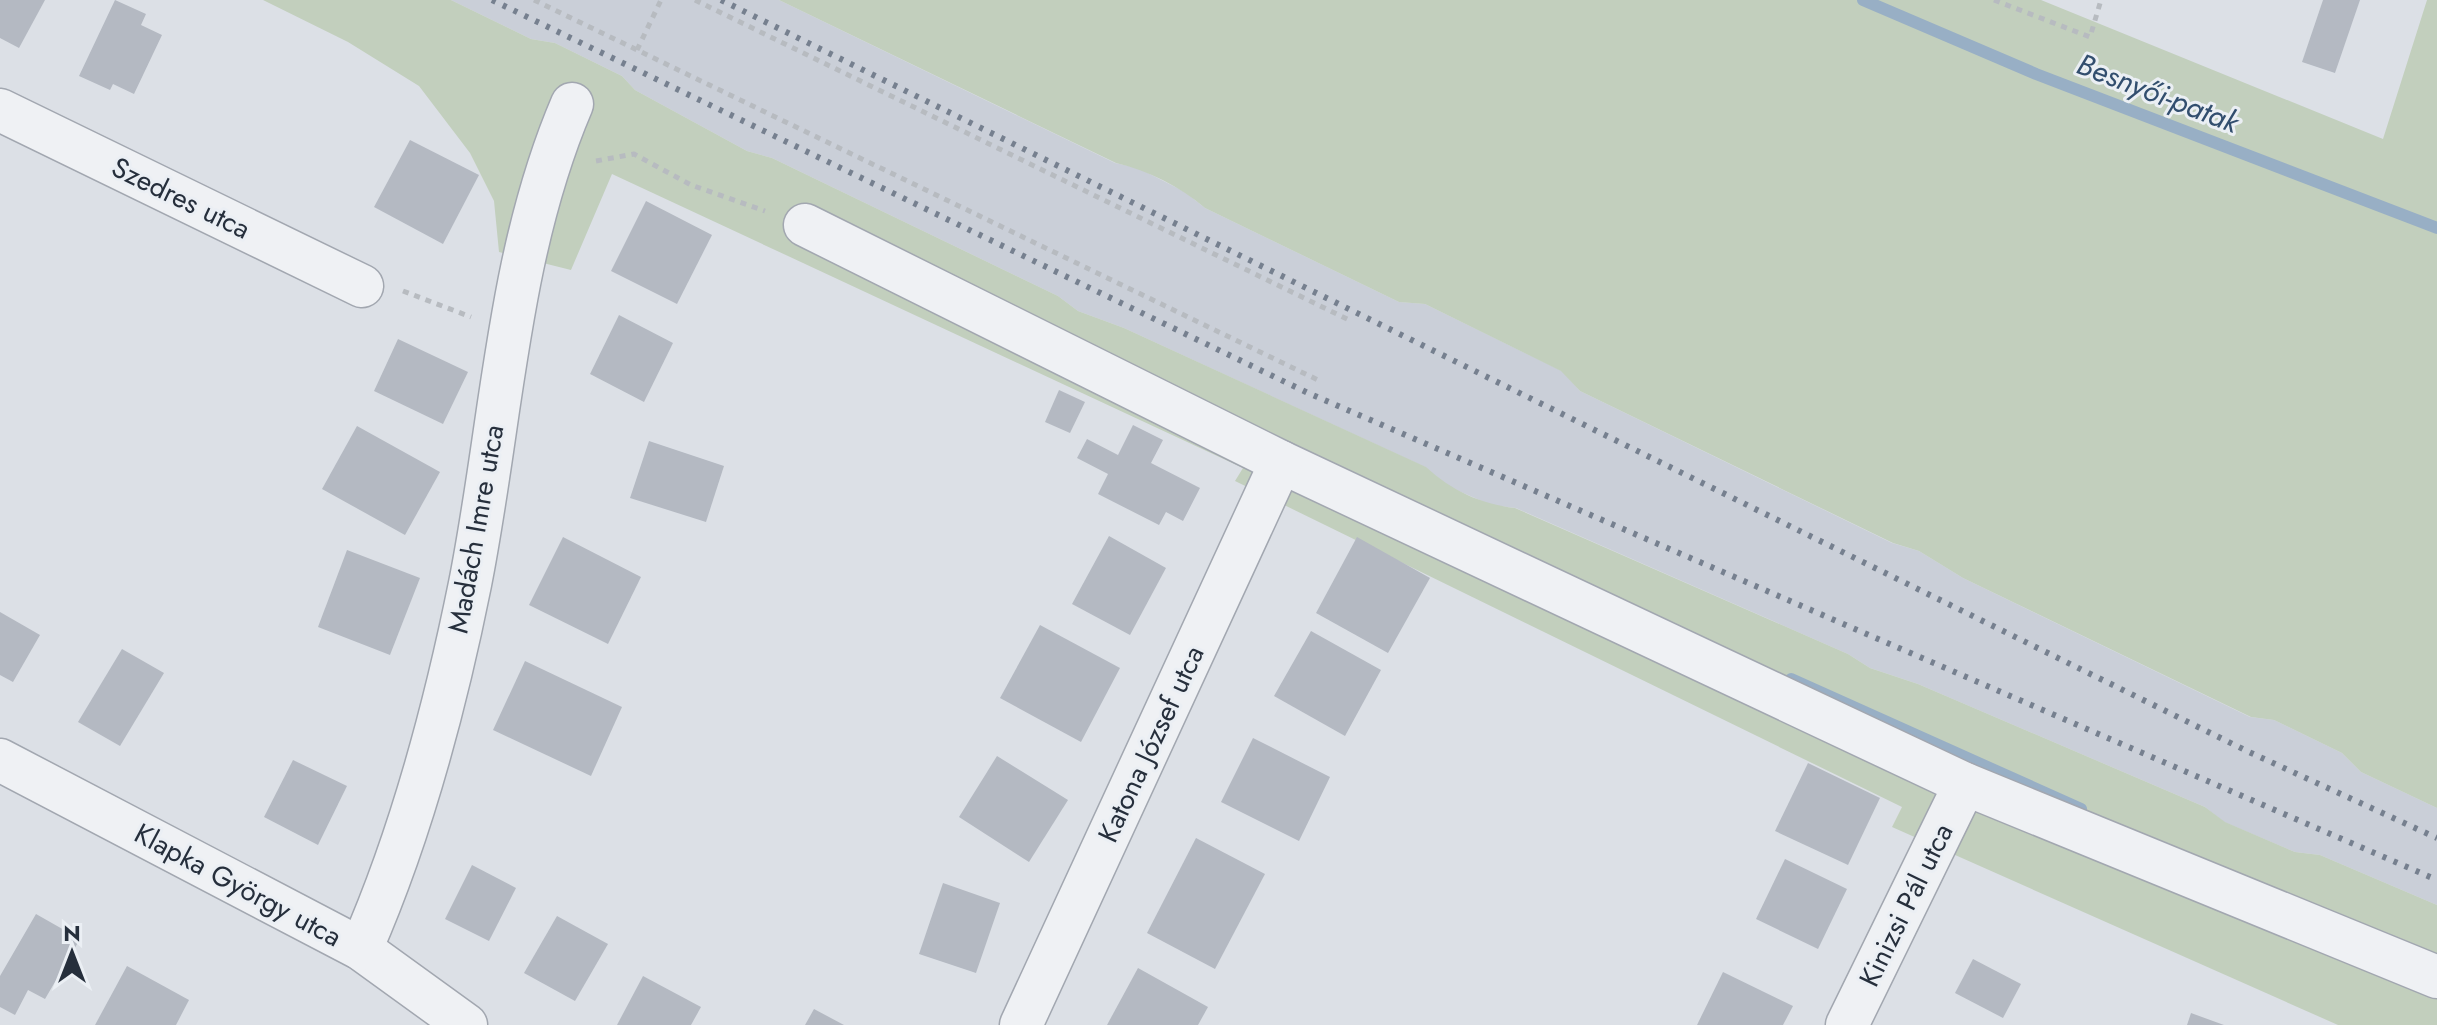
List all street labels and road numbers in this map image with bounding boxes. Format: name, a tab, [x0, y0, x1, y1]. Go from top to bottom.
street label: Szedres utca	[105, 147, 257, 249]
street label: Madách Imre utca	[437, 421, 515, 637]
street label: Katona József utca	[1087, 639, 1215, 849]
street label: Klapka György utca	[127, 813, 349, 957]
street label: Kinizsi Pál utca	[1849, 816, 1963, 994]

